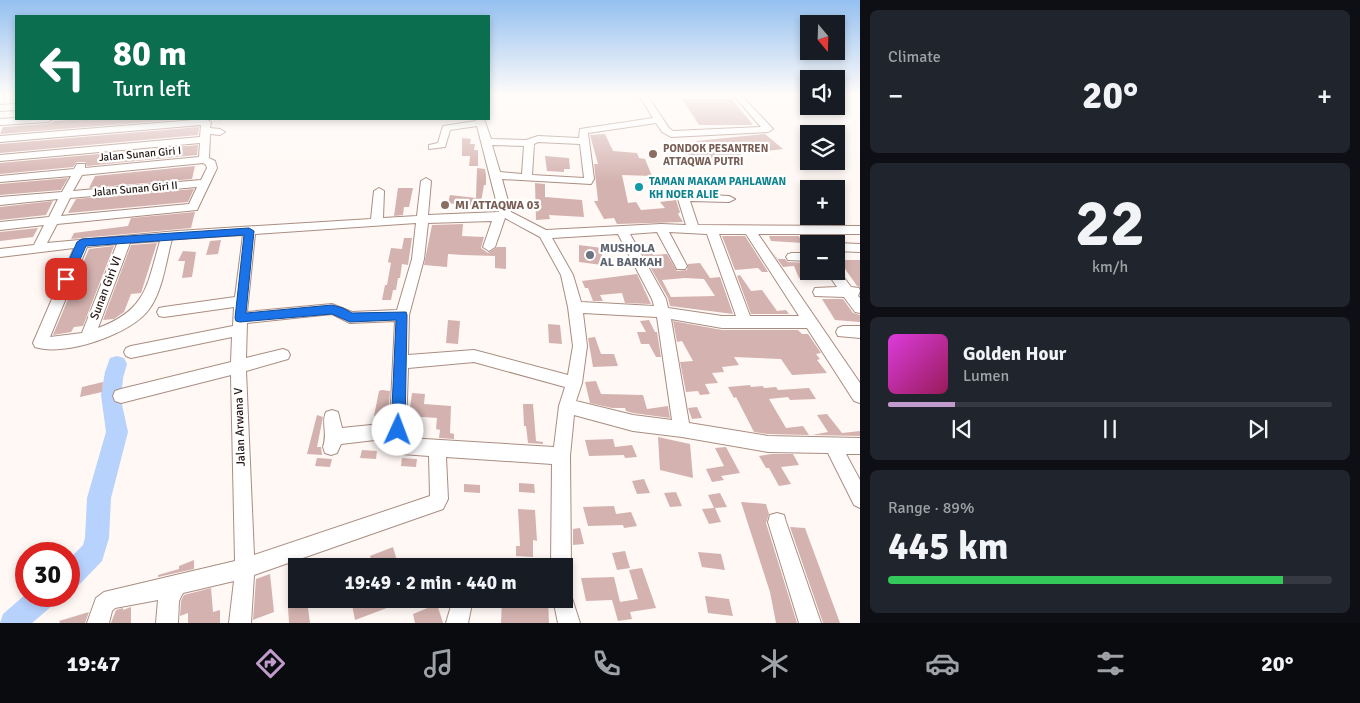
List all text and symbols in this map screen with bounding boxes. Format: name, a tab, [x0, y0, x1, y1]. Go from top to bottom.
north arrow	[800, 15, 845, 60]
map controls	[800, 15, 845, 280]
text: 80 m	[113, 32, 187, 75]
icon: left	[30, 35, 95, 100]
text: Climate	[888, 47, 941, 67]
button: sound	[800, 70, 845, 115]
text: 20°	[1082, 72, 1138, 119]
text: Turn left	[113, 75, 191, 102]
text: −	[888, 79, 903, 113]
text: +	[1317, 79, 1332, 113]
button: layers	[800, 125, 845, 170]
place label: PONDOK PESANTREN ATTAQWA PUTRI	[663, 142, 768, 168]
street label: Jalan Sunan Giri I	[98, 144, 182, 164]
marker: PONDOK PESANTREN ATTAQWA PUTRI	[647, 148, 659, 160]
place label: TAMAN MAKAM PAHLAWAN KH NOER ALIE	[649, 175, 786, 201]
street label: Jalan Sunan Giri II	[92, 179, 178, 199]
button: +	[800, 180, 845, 225]
marker: TAMAN MAKAM PAHLAWAN KH NOER ALIE	[633, 181, 645, 193]
text: 22	[1075, 184, 1145, 264]
place label: MI ATTAQWA 03	[455, 198, 540, 213]
marker: MI ATTAQWA 03	[439, 199, 451, 211]
button: −	[800, 235, 845, 280]
place label: MUSHOLA AL BARKAH	[600, 241, 662, 270]
marker: MUSHOLA AL BARKAH	[584, 249, 596, 261]
street label: Sunan Giri VI	[87, 254, 125, 322]
text: km/h	[1092, 257, 1128, 277]
pin	[45, 258, 87, 300]
icon: arrive	[52, 265, 80, 293]
text: Golden Hour	[963, 342, 1066, 366]
text: Lumen	[963, 366, 1009, 386]
street label: Jalan Arwana V	[231, 387, 249, 467]
position arrow	[371, 403, 423, 455]
icon: previous	[948, 415, 976, 443]
icon: pause	[1096, 415, 1124, 443]
icon: next	[1244, 415, 1272, 443]
text: Range · 89%	[888, 498, 974, 518]
text: 445 km	[888, 523, 1009, 570]
speed limit sign: 30	[15, 542, 80, 607]
text: 19:49 · 2 min · 440 m	[344, 571, 517, 595]
icon: directions	[253, 646, 288, 681]
icon: music	[421, 646, 456, 681]
icon: phone	[589, 646, 624, 681]
icon: climate	[757, 646, 792, 681]
icon: car	[925, 646, 960, 681]
icon: filters	[1093, 646, 1128, 681]
text: 19:47	[66, 650, 120, 677]
text: 20°	[1261, 650, 1293, 677]

